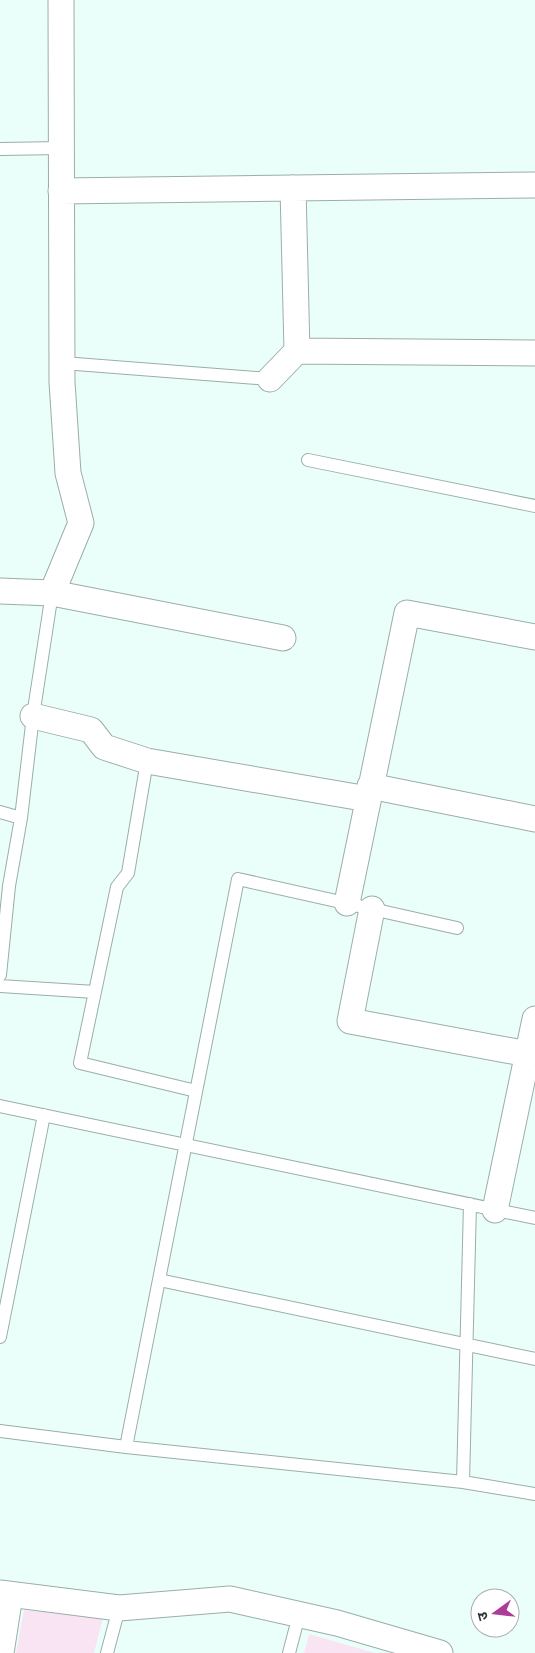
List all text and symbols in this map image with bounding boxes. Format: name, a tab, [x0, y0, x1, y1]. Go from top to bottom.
north arrow	[470, 1588, 520, 1638]
text: उ	[472, 1609, 492, 1623]

